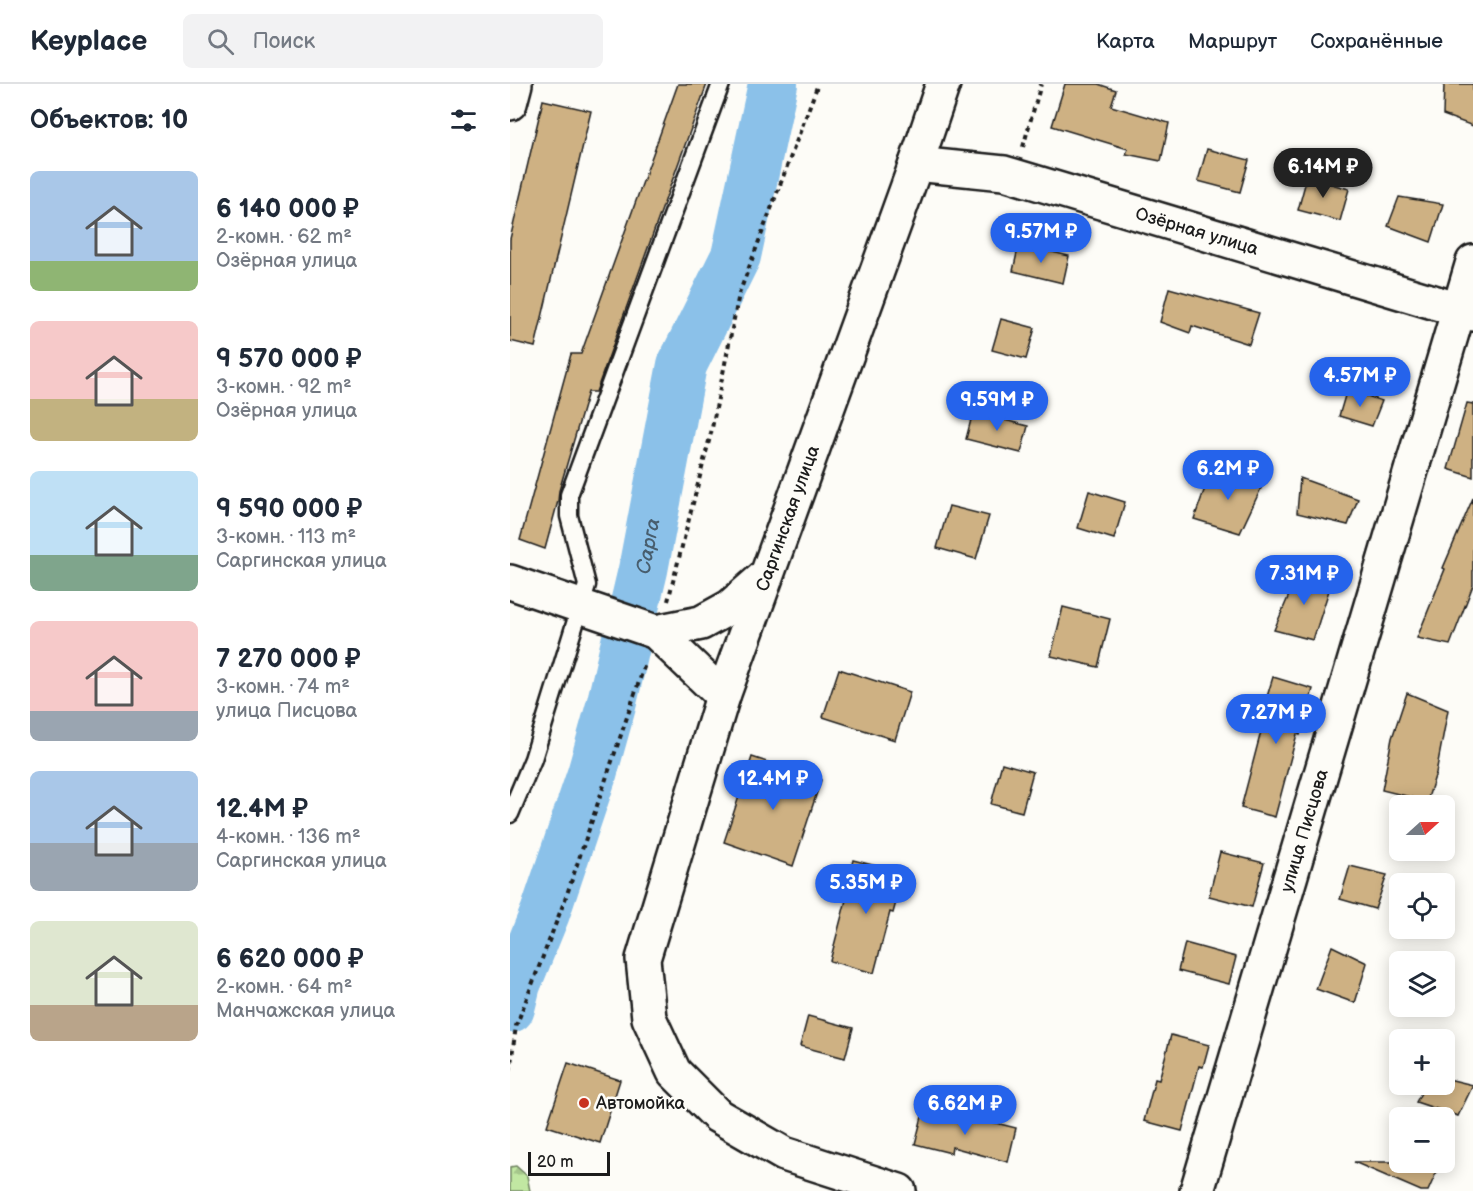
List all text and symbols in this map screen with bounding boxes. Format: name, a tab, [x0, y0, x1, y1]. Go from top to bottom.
search box	[183, 14, 603, 68]
text: Keyplace	[30, 25, 147, 58]
icon: search	[204, 25, 237, 58]
text: Поиск	[252, 28, 315, 55]
text: Карта	[1096, 29, 1155, 54]
text: Маршрут	[1188, 29, 1277, 54]
text: Сохранённые	[1310, 29, 1443, 54]
icon: filters	[447, 104, 480, 137]
text: Объектов: 10	[30, 105, 188, 136]
pin: 6.14M ₽	[1268, 148, 1378, 199]
text: 6.14M ₽	[1288, 155, 1359, 179]
text: 6 140 000 ₽	[216, 194, 359, 225]
icon: home	[78, 195, 150, 267]
street label: Озёрная улица	[1133, 203, 1261, 260]
pin: 9.57M ₽	[986, 213, 1096, 264]
text: 9.57M ₽	[1005, 220, 1077, 244]
text: 2-комн. · 62 m²	[216, 225, 352, 249]
text: Озёрная улица	[216, 249, 357, 273]
text: 9 570 000 ₽	[216, 344, 362, 375]
icon: home	[78, 345, 150, 417]
pin: 4.57M ₽	[1305, 357, 1415, 408]
text: 4.57M ₽	[1323, 364, 1397, 388]
text: 3-комн. · 92 m²	[216, 375, 352, 399]
pin: 9.59M ₽	[942, 381, 1052, 432]
text: 9.59M ₽	[960, 388, 1034, 412]
text: Озёрная улица	[216, 399, 357, 423]
street label: Саргинская улица	[752, 442, 824, 594]
pin: 6.2M ₽	[1179, 450, 1277, 501]
text: 6.2M ₽	[1197, 457, 1259, 481]
text: 9 590 000 ₽	[216, 494, 362, 525]
icon: home	[78, 495, 150, 567]
water label: Сарга	[632, 516, 666, 576]
text: 3-комн. · 113 m²	[216, 525, 356, 549]
text: Саргинская улица	[216, 549, 387, 573]
pin: 7.31M ₽	[1249, 555, 1359, 606]
text: 7.31M ₽	[1269, 562, 1339, 586]
text: 7 270 000 ₽	[216, 644, 361, 675]
icon: home	[78, 645, 150, 717]
text: 3-комн. · 74 m²	[216, 675, 350, 699]
pin: 7.27M ₽	[1221, 694, 1331, 745]
text: улица Писцова	[216, 699, 357, 723]
text: 7.27M ₽	[1240, 701, 1312, 725]
pin: 12.4M ₽	[718, 760, 828, 811]
street label: улица Писцова	[1276, 766, 1333, 895]
text: 12.4M ₽	[738, 767, 808, 791]
text: 12.4M ₽	[216, 794, 308, 825]
icon: home	[78, 795, 150, 867]
north arrow	[1389, 795, 1455, 861]
map controls	[1389, 795, 1455, 1173]
text: 4-комн. · 136 m²	[216, 825, 361, 849]
text: Саргинская улица	[216, 849, 387, 873]
pin: 5.35M ₽	[811, 864, 921, 915]
text: 5.35M ₽	[829, 871, 903, 895]
button: locate	[1389, 873, 1455, 939]
text: 6 620 000 ₽	[216, 944, 364, 975]
icon: home	[78, 945, 150, 1017]
button: layers	[1389, 951, 1455, 1017]
text: 2-комн. · 64 m²	[216, 975, 352, 999]
text: Манчажская улица	[216, 999, 395, 1023]
button: +	[1389, 1029, 1455, 1095]
pin: 6.62M ₽	[910, 1085, 1020, 1136]
text: 6.62M ₽	[928, 1092, 1002, 1116]
place label: Автомойка	[595, 1093, 686, 1114]
marker: Автомойка	[577, 1096, 591, 1110]
button: −	[1389, 1107, 1455, 1173]
scale bar	[528, 1149, 610, 1176]
text: 20 m	[537, 1153, 573, 1172]

